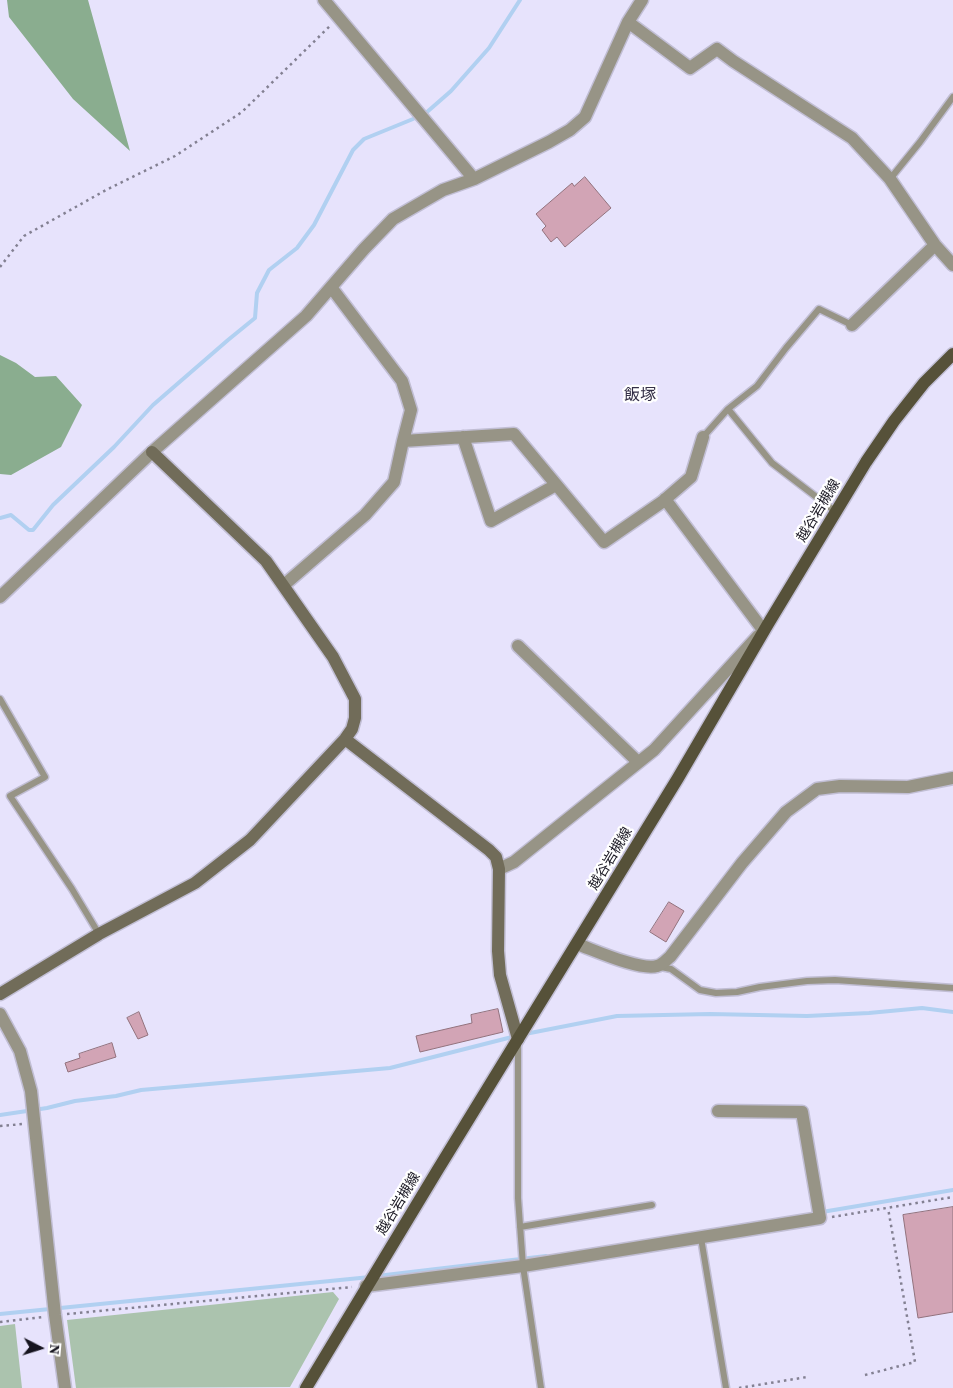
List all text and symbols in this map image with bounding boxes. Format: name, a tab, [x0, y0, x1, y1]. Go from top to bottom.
district label: 飯塚	[624, 386, 656, 406]
street label: 越谷岩槻線	[794, 477, 844, 545]
street label: 越谷岩槻線	[586, 825, 636, 893]
street label: 越谷岩槻線	[374, 1170, 424, 1238]
north arrow	[15, 1323, 65, 1373]
text: N	[45, 1343, 65, 1355]

